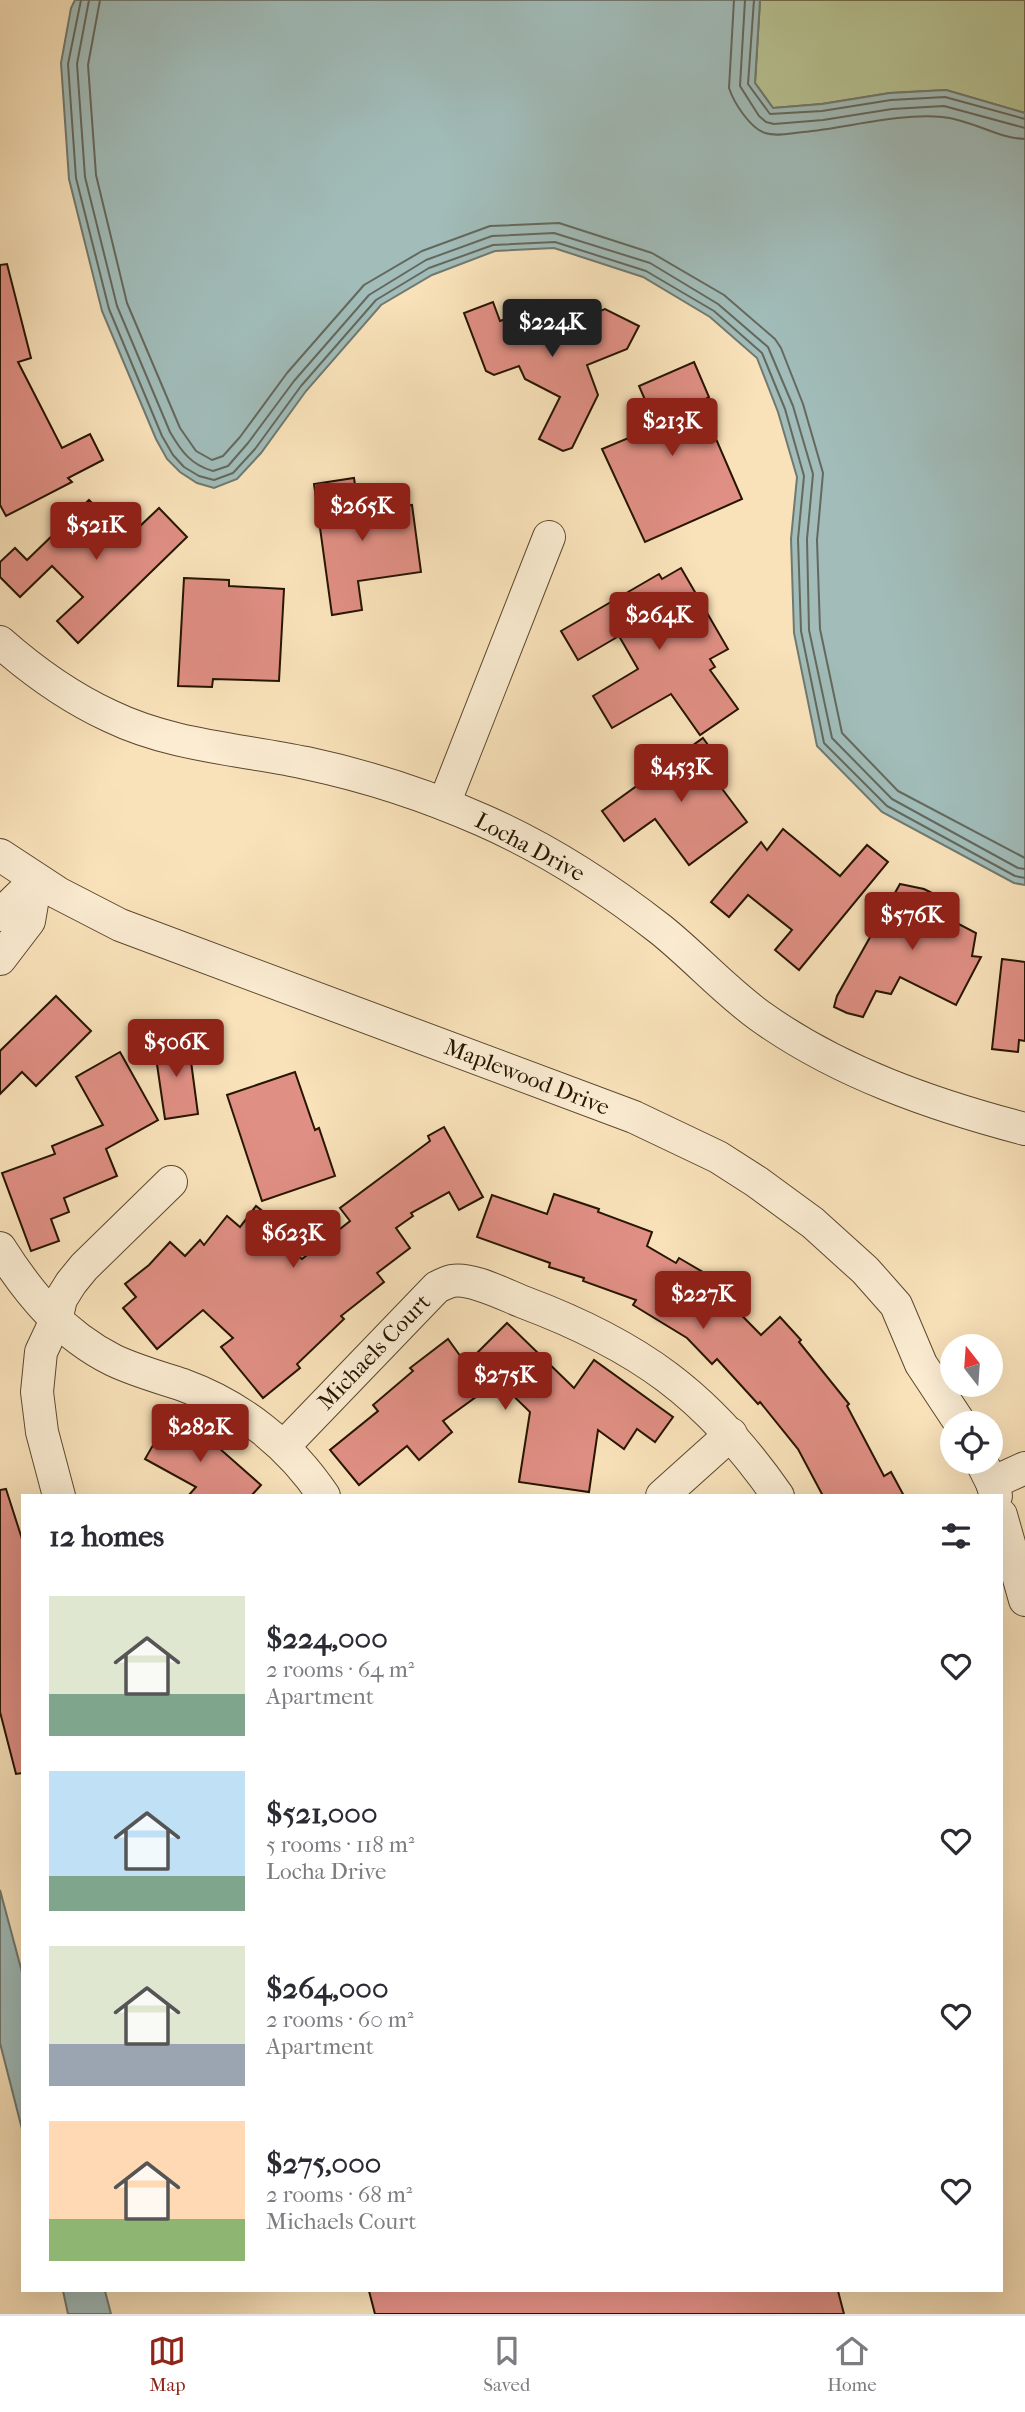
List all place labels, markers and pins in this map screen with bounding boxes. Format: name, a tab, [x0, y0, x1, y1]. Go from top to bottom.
pin: $224K	[503, 300, 601, 359]
pin: $213K	[623, 398, 721, 458]
pin: $265K	[313, 484, 411, 543]
pin: $521K	[47, 503, 145, 562]
pin: $264K	[610, 592, 708, 652]
pin: $453K	[632, 744, 730, 804]
pin: $576K	[863, 892, 961, 952]
pin: $506K	[127, 1020, 225, 1079]
pin: $623K	[244, 1210, 342, 1270]
pin: $227K	[654, 1272, 752, 1331]
pin: $275K	[456, 1352, 554, 1412]
pin: $282K	[151, 1404, 249, 1464]

